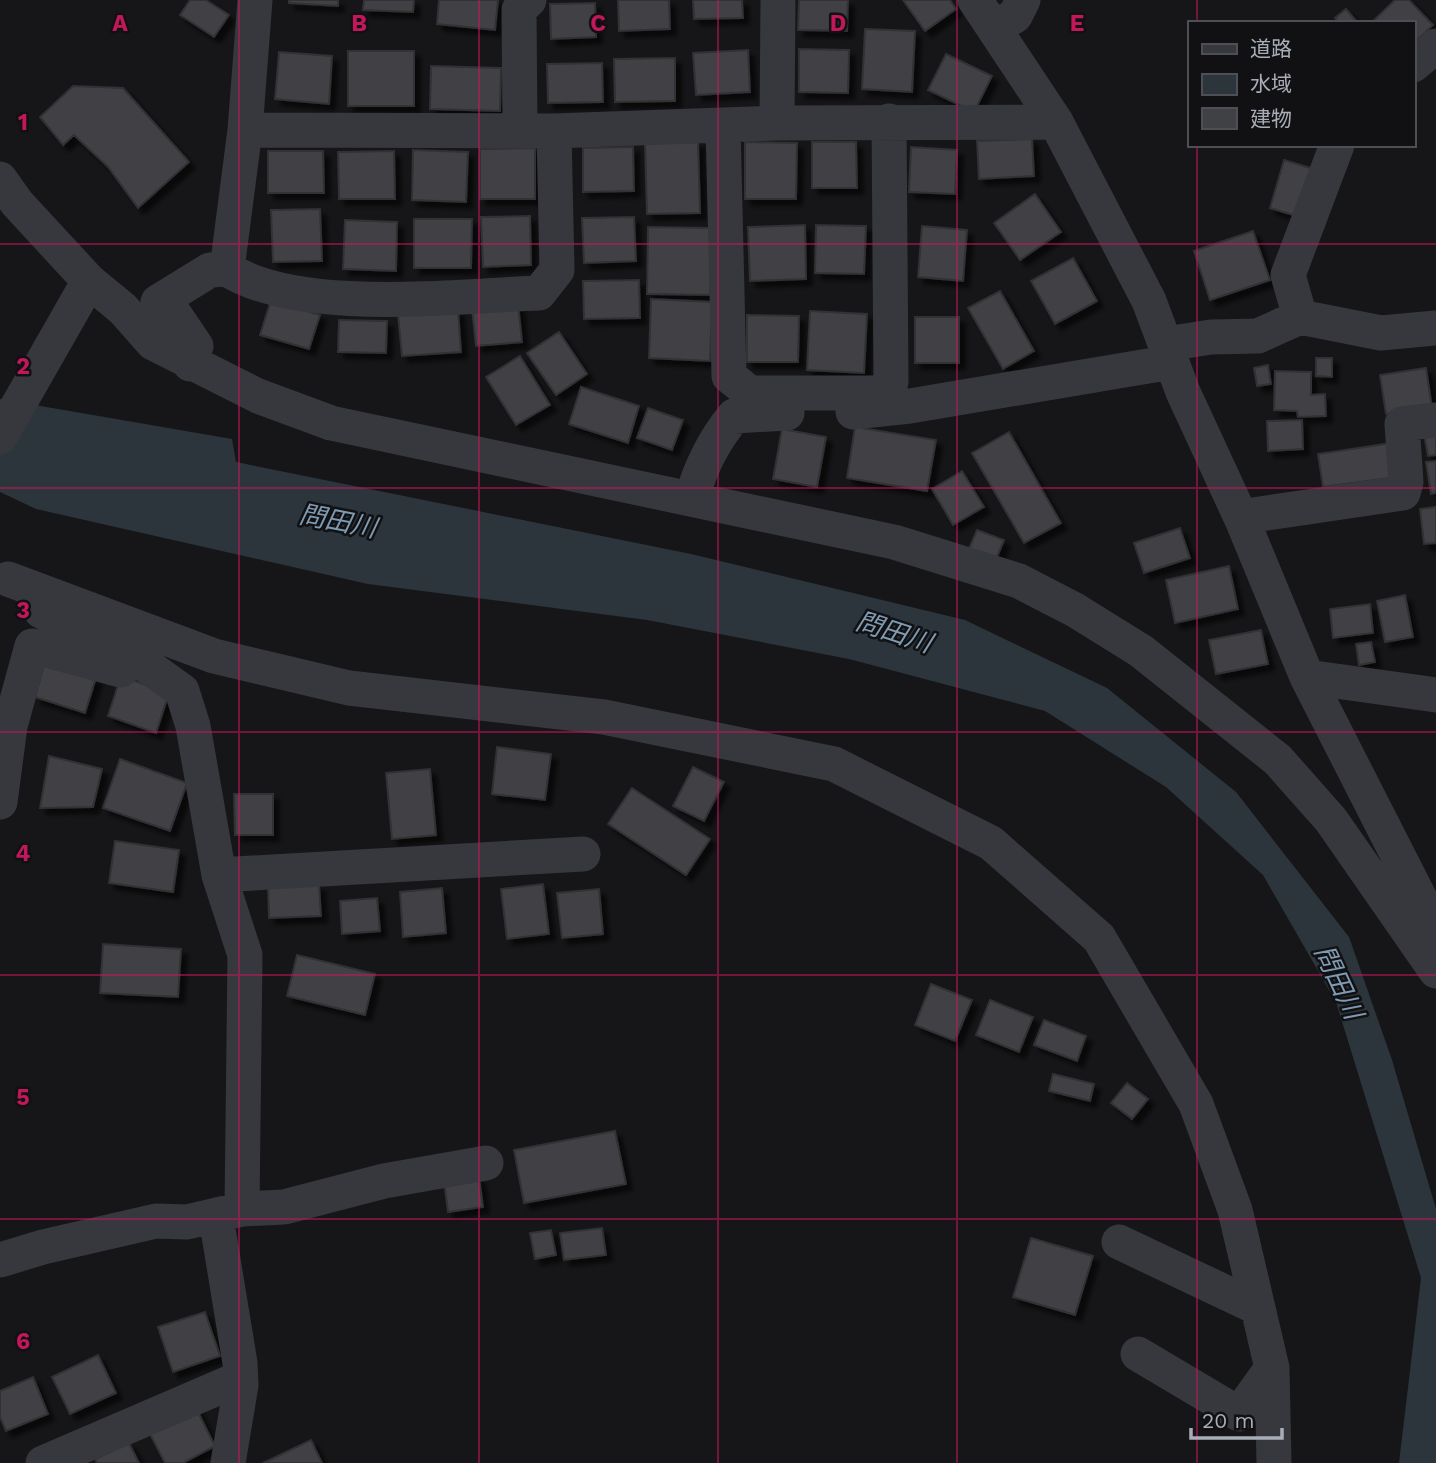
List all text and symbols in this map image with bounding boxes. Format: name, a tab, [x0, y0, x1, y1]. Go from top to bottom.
text: A	[112, 10, 128, 37]
text: B	[351, 10, 367, 37]
text: C	[590, 10, 606, 37]
text: D	[830, 10, 846, 37]
text: E	[1070, 10, 1084, 37]
legend	[1188, 21, 1415, 147]
text: 道路	[1250, 36, 1292, 61]
text: 水域	[1250, 71, 1292, 96]
text: 建物	[1250, 106, 1292, 131]
text: 1	[18, 109, 28, 136]
text: 2	[16, 353, 30, 380]
water label: 問田川	[297, 499, 382, 544]
text: 3	[16, 597, 30, 624]
water label: 問田川	[852, 606, 939, 659]
text: 4	[16, 840, 31, 867]
water label: 問田川	[1309, 940, 1370, 1026]
text: 5	[16, 1084, 30, 1111]
text: 6	[16, 1328, 30, 1355]
scale bar	[1191, 1396, 1282, 1440]
text: 20 m	[1202, 1408, 1254, 1433]

